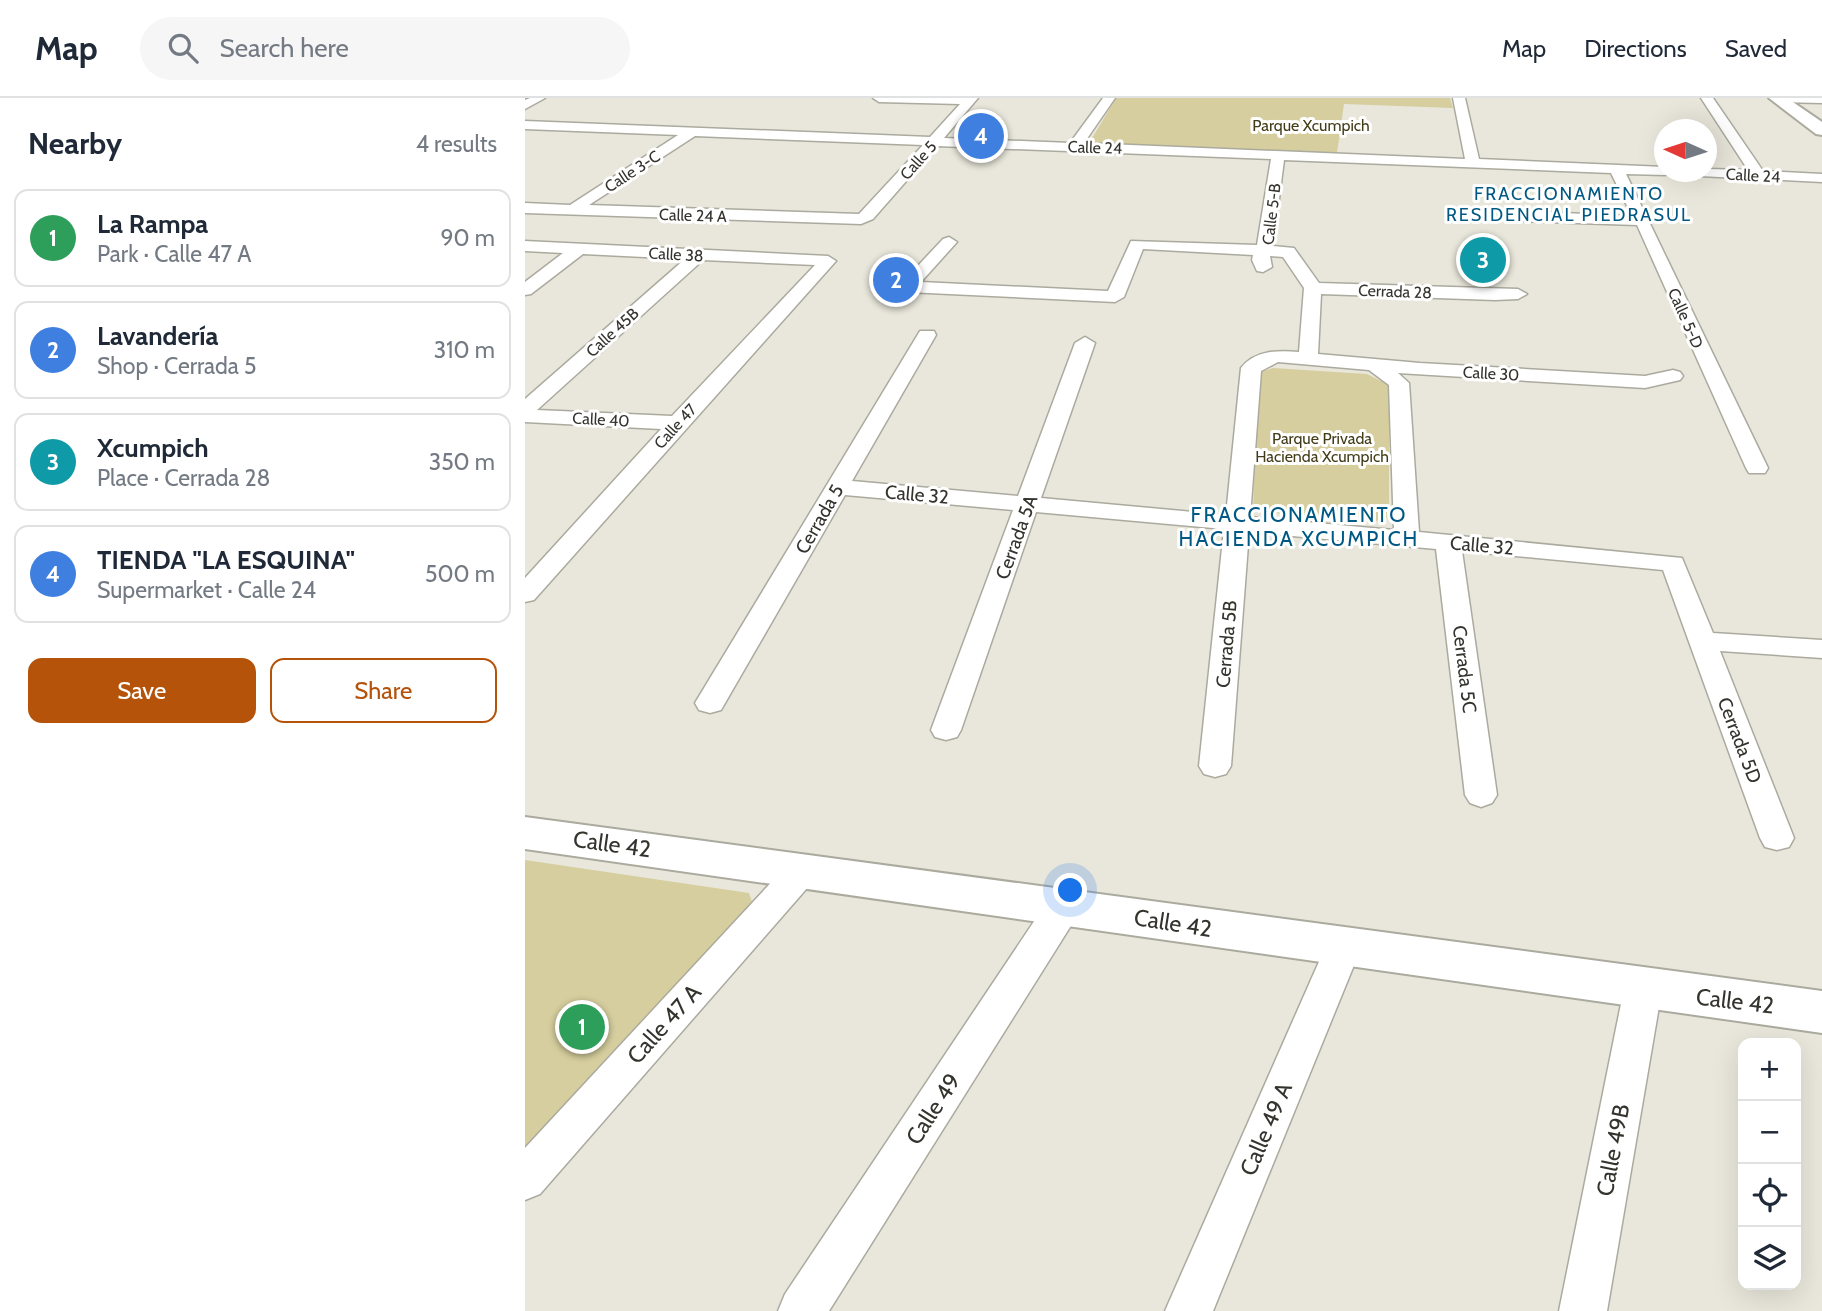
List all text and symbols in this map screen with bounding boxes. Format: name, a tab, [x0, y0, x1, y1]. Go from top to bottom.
search box	[140, 17, 630, 80]
text: Map	[35, 28, 98, 68]
icon: search	[164, 29, 202, 67]
text: Search here	[220, 32, 349, 64]
text: Map	[1502, 34, 1546, 63]
text: Directions	[1584, 34, 1687, 63]
text: Saved	[1725, 34, 1787, 63]
pin: 4	[958, 110, 1004, 162]
park label: Parque Xcumpich	[1252, 116, 1370, 135]
north arrow	[1654, 119, 1717, 182]
text: Nearby	[28, 125, 122, 162]
text: 4 results	[416, 130, 497, 158]
street label: Calle 5	[896, 137, 941, 184]
street label: Calle 24	[1067, 137, 1123, 158]
street label: Calle 3-C	[601, 146, 664, 196]
street label: Calle 24	[1725, 165, 1781, 186]
street label: Calle 5-B	[1258, 182, 1285, 246]
district label: FRACCIONAMIENTO RESIDENCIAL PIEDRASUL	[1446, 183, 1692, 226]
street label: Calle 24 A	[659, 205, 727, 226]
text: La Rampa	[97, 208, 208, 240]
text: 1	[49, 224, 57, 252]
text: 90 m	[441, 224, 495, 252]
pin: 3	[1460, 234, 1506, 286]
text: Park · Calle 47 A	[97, 240, 251, 268]
street label: Calle 38	[648, 244, 704, 265]
pin: 2	[873, 254, 919, 306]
street label: Cerrada 28	[1358, 281, 1432, 302]
street label: Calle 5-D	[1664, 285, 1707, 351]
street label: Calle 45B	[582, 304, 643, 361]
text: Lavandería	[97, 320, 219, 352]
text: 2	[47, 336, 59, 364]
text: 310 m	[434, 336, 495, 364]
text: Shop · Cerrada 5	[97, 352, 257, 380]
street label: Calle 30	[1462, 363, 1520, 384]
street label: Calle 47	[650, 400, 701, 453]
street label: Calle 40	[572, 409, 630, 430]
park label: Parque Privada Hacienda Xcumpich	[1255, 429, 1389, 466]
text: Xcumpich	[97, 432, 209, 464]
text: 3	[47, 448, 59, 476]
text: 350 m	[429, 448, 495, 476]
text: Place · Cerrada 28	[97, 464, 270, 492]
street label: Cerrada 5	[790, 480, 848, 558]
street label: Calle 32	[884, 480, 950, 509]
street label: Cerrada 5A	[991, 492, 1042, 582]
district label: FRACCIONAMIENTO HACIENDA XCUMPICH	[1179, 502, 1419, 551]
street label: Calle 32	[1449, 531, 1515, 560]
text: TIENDA "LA ESQUINA"	[97, 544, 355, 576]
text: 4	[46, 560, 60, 588]
text: 500 m	[425, 560, 495, 588]
text: Supermarket · Calle 24	[97, 576, 316, 604]
street label: Cerrada 5B	[1211, 599, 1242, 689]
street label: Cerrada 5C	[1448, 624, 1481, 714]
button: Save	[28, 658, 256, 723]
button: Share	[270, 658, 497, 723]
street label: Cerrada 5D	[1713, 694, 1766, 787]
street label: Calle 42	[571, 825, 653, 863]
your location	[1053, 873, 1087, 907]
street label: Calle 42	[1132, 903, 1214, 943]
street label: Calle 47 A	[621, 979, 707, 1069]
street label: Calle 42	[1694, 982, 1776, 1020]
pin: 1	[559, 1001, 605, 1053]
map controls	[1738, 1038, 1801, 1290]
button: +	[1738, 1038, 1801, 1101]
street label: Calle 49	[900, 1068, 966, 1150]
street label: Calle 49 A	[1234, 1078, 1298, 1180]
street label: Calle 49B	[1590, 1101, 1636, 1198]
button: −	[1738, 1101, 1801, 1164]
button: locate	[1738, 1164, 1801, 1227]
button: layers	[1738, 1227, 1801, 1290]

